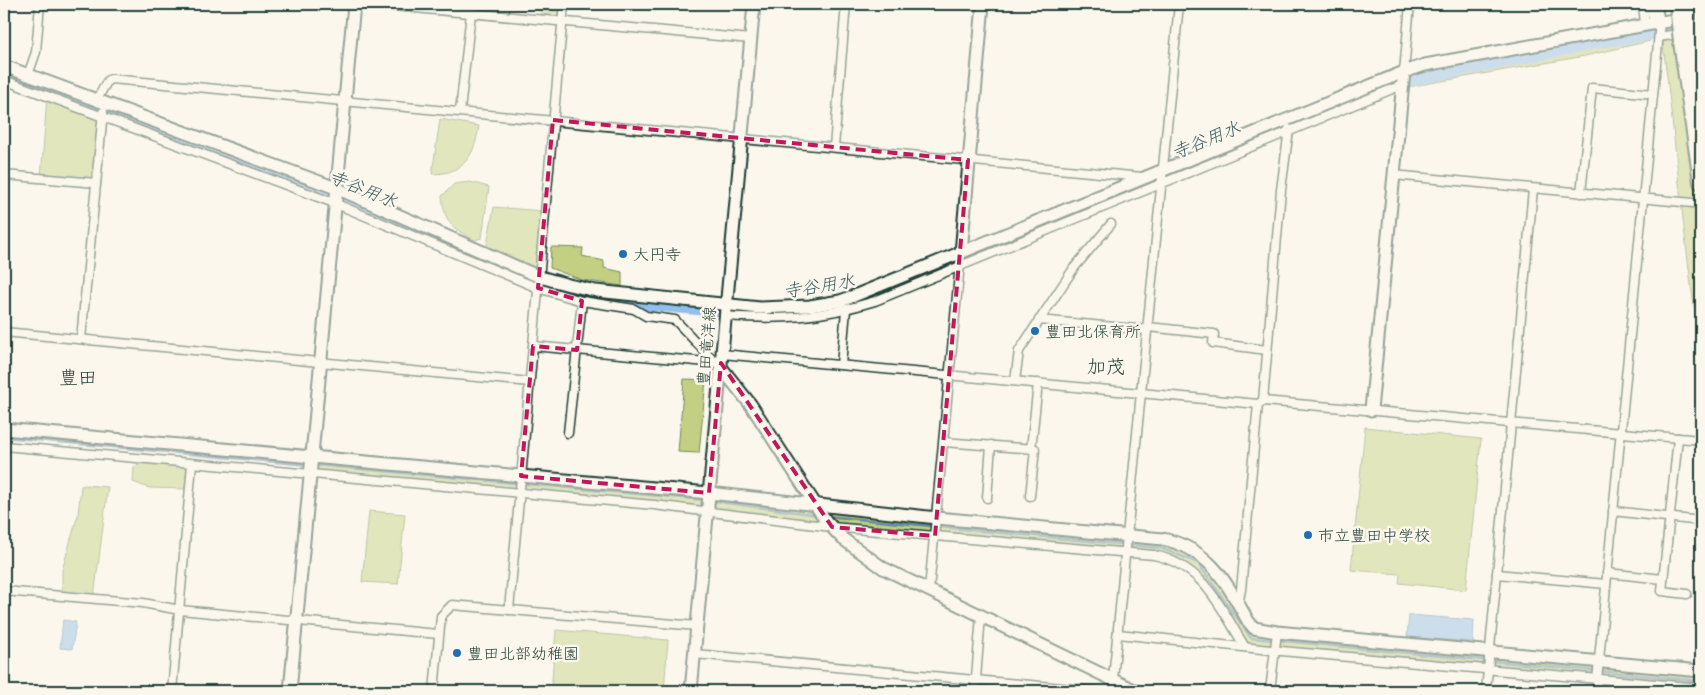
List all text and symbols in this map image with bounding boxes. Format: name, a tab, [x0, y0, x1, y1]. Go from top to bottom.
water label: 寺谷用水	[1169, 117, 1243, 164]
water label: 寺谷用水	[326, 166, 400, 213]
place label: 大円寺	[633, 246, 681, 265]
marker: 大円寺	[617, 248, 629, 260]
water label: 寺谷用水	[782, 270, 856, 302]
street label: 豊田竜洋線	[695, 305, 720, 387]
place label: 豊田北保育所	[1045, 323, 1141, 342]
marker: 豊田北保育所	[1029, 325, 1041, 337]
district label: 加茂	[1087, 356, 1125, 379]
district label: 豊田	[59, 367, 97, 390]
place label: 市立豊田中学校	[1318, 527, 1430, 546]
marker: 市立豊田中学校	[1302, 529, 1314, 541]
place label: 豊田北部幼稚園	[467, 645, 579, 664]
marker: 豊田北部幼稚園	[451, 647, 463, 659]

